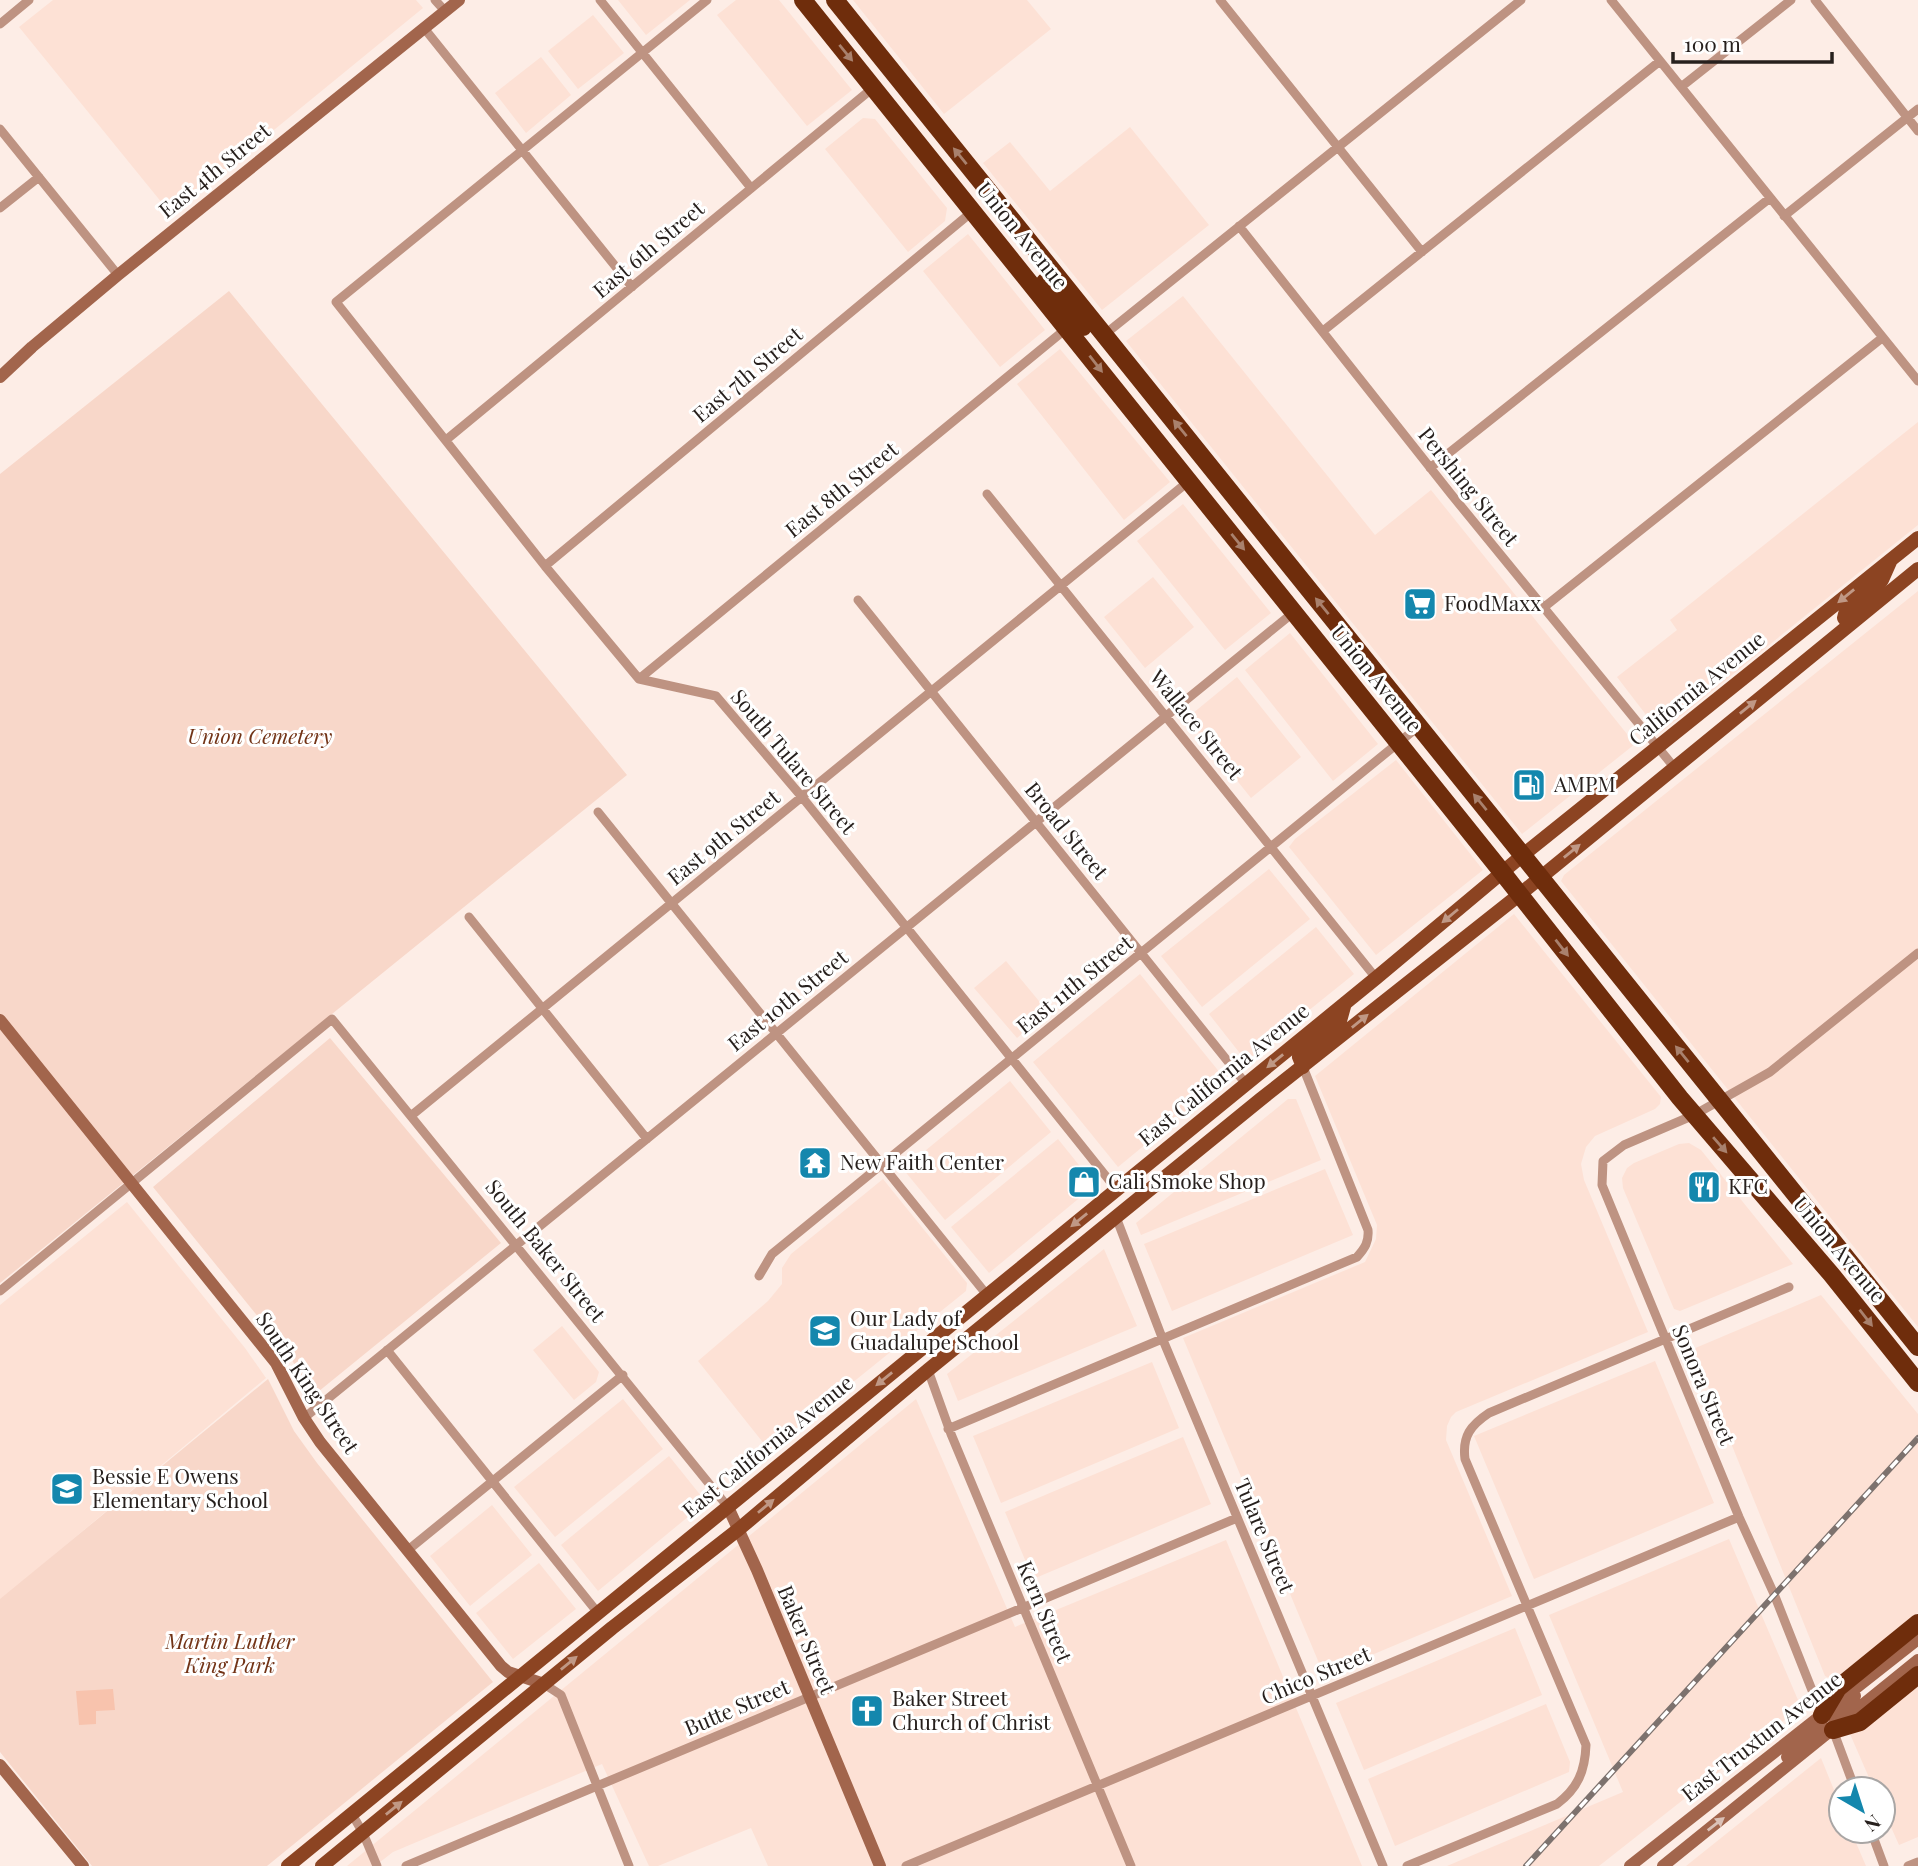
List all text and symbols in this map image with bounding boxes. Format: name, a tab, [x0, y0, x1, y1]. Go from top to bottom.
scale bar	[1673, 21, 1832, 65]
text: 100 m	[1684, 29, 1741, 57]
one-way arrow	[839, 44, 854, 62]
street label: East 4th Street	[152, 115, 276, 223]
one-way arrow	[953, 147, 968, 164]
street label: Union Avenue	[972, 175, 1076, 294]
street label: East 6th Street	[586, 193, 710, 303]
street label: East 7th Street	[686, 319, 808, 428]
one-way arrow	[1088, 355, 1103, 373]
one-way arrow	[1172, 420, 1187, 438]
street label: Pershing Street	[1413, 421, 1526, 551]
street label: East 8th Street	[779, 434, 903, 543]
one-way arrow	[1230, 533, 1245, 551]
supermarket icon: FoodMaxx	[1401, 585, 1439, 623]
place label: FoodMaxx	[1444, 588, 1541, 616]
one-way arrow	[1837, 588, 1854, 603]
one-way arrow	[1315, 597, 1330, 614]
street label: Union Avenue	[1326, 618, 1430, 737]
street label: California Avenue	[1622, 624, 1770, 751]
street label: Wallace Street	[1144, 662, 1251, 785]
street label: South Tulare Street	[726, 682, 864, 839]
one-way arrow	[1740, 700, 1757, 715]
park label: Union Cemetery	[188, 721, 332, 749]
fuel station icon: AMPM	[1510, 766, 1548, 804]
place label: AMPM	[1553, 769, 1616, 797]
street label: Broad Street	[1020, 775, 1116, 885]
street label: East 9th Street	[661, 782, 785, 890]
one-way arrow	[1473, 793, 1488, 810]
one-way arrow	[1564, 844, 1581, 859]
one-way arrow	[1442, 908, 1459, 923]
street label: East 11th Street	[1010, 928, 1138, 1039]
one-way arrow	[1554, 939, 1569, 957]
street label: East 10th Street	[721, 942, 853, 1056]
street label: East California Avenue	[1131, 996, 1314, 1151]
one-way arrow	[1351, 1014, 1369, 1029]
one-way arrow	[1674, 1045, 1689, 1063]
one-way arrow	[1266, 1053, 1284, 1068]
one-way arrow	[1711, 1136, 1727, 1153]
temple icon: New Faith Center	[796, 1144, 834, 1182]
place label: New Faith Center	[840, 1147, 1005, 1175]
shop icon: Cali Smoke Shop	[1065, 1163, 1103, 1201]
place label: Cali Smoke Shop	[1108, 1166, 1266, 1194]
restaurant icon: KFC	[1685, 1168, 1723, 1206]
place label: KFC	[1728, 1171, 1768, 1199]
street label: South Baker Street	[480, 1173, 613, 1327]
street label: Union Avenue	[1788, 1190, 1893, 1308]
one-way arrow	[1071, 1212, 1088, 1227]
place label: Our Lady of Guadalupe School	[850, 1303, 1019, 1355]
street label: South King Street	[251, 1306, 367, 1459]
one-way arrow	[1859, 1309, 1874, 1327]
school or university icon: Our Lady of Guadalupe School	[806, 1312, 844, 1350]
street label: Sonora Street	[1667, 1320, 1743, 1449]
street label: East California Avenue	[675, 1368, 858, 1523]
one-way arrow	[875, 1372, 893, 1387]
place label: Bessie E Owens Elementary School	[92, 1461, 268, 1513]
school or university icon: Bessie E Owens Elementary School	[48, 1470, 86, 1508]
street label: Tulare Street	[1229, 1474, 1303, 1597]
one-way arrow	[758, 1499, 775, 1514]
street label: Kern Street	[1012, 1556, 1080, 1667]
street label: Baker Street	[772, 1581, 844, 1698]
park label: Martin Luther King Park	[165, 1626, 296, 1678]
street label: Chico Street	[1256, 1638, 1375, 1710]
one-way arrow	[561, 1656, 578, 1671]
street label: East Truxtun Avenue	[1675, 1664, 1847, 1807]
street label: Butte Street	[679, 1671, 794, 1741]
place label: Baker Street Church of Christ	[892, 1683, 1051, 1735]
church icon: Baker Street Church of Christ	[848, 1692, 886, 1730]
north arrow	[1827, 1775, 1897, 1845]
one-way arrow	[384, 1800, 402, 1815]
text: N	[1860, 1810, 1887, 1839]
one-way arrow	[1707, 1816, 1725, 1831]

